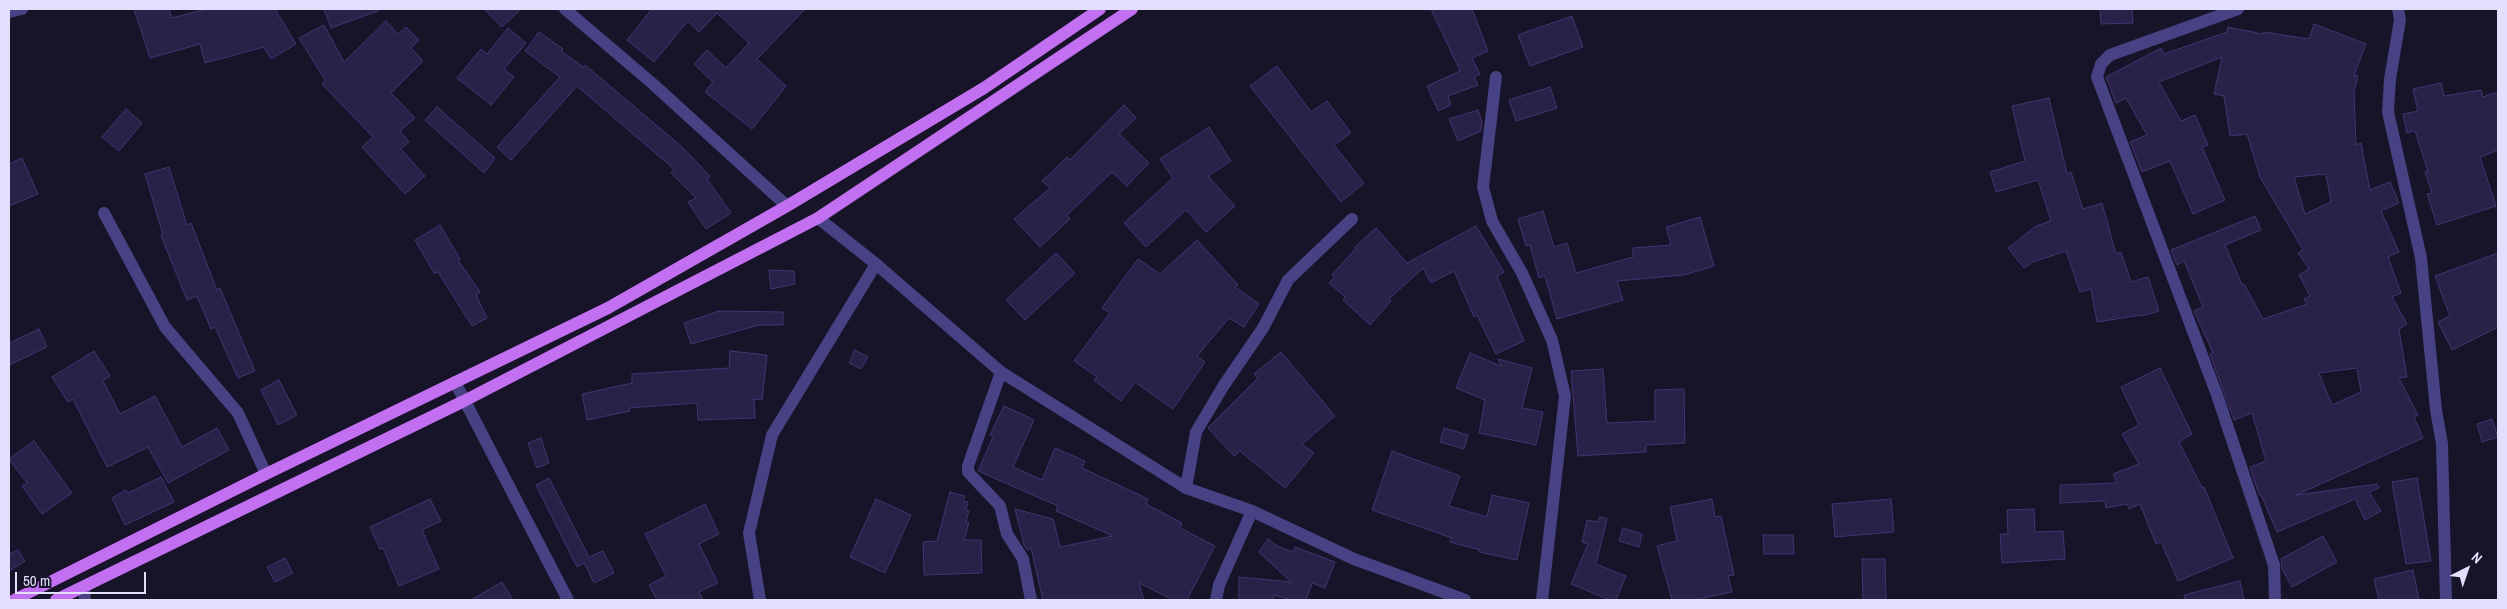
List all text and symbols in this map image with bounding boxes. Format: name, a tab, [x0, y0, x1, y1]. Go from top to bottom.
north arrow	[2442, 544, 2492, 594]
text: N	[2468, 548, 2486, 567]
scale bar	[18, 562, 149, 594]
text: 50 m	[23, 570, 50, 591]

